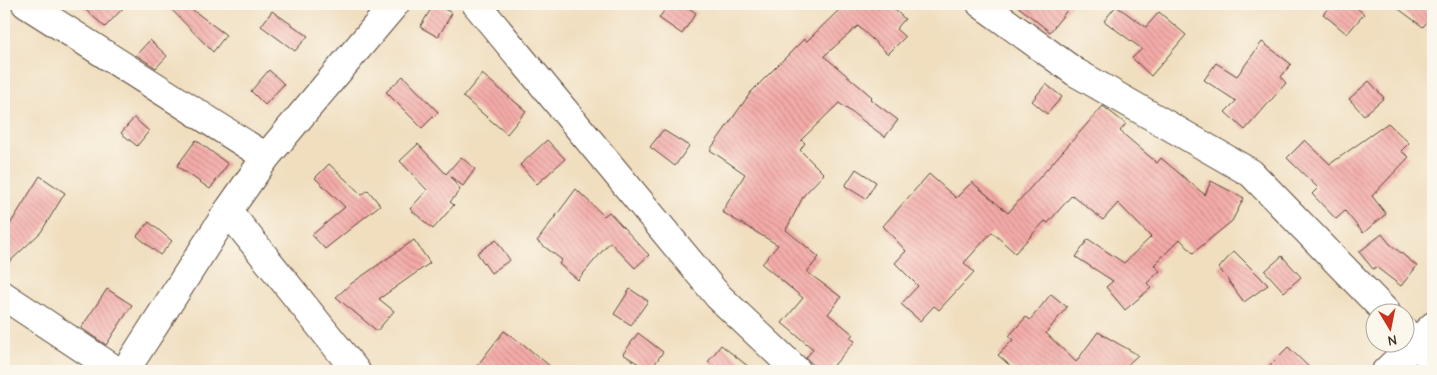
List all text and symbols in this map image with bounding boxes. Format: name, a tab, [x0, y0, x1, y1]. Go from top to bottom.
north arrow	[1364, 302, 1414, 352]
text: N	[1386, 331, 1398, 349]

